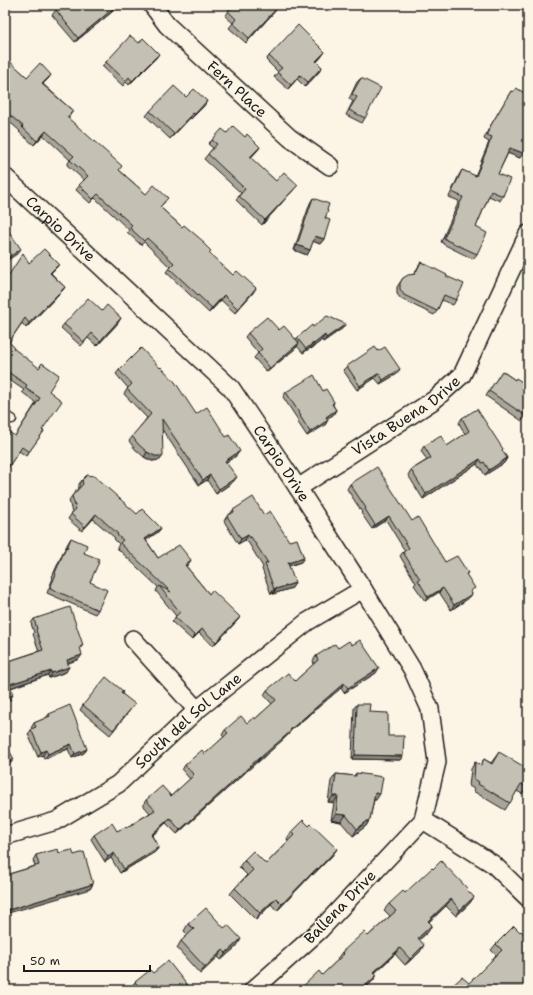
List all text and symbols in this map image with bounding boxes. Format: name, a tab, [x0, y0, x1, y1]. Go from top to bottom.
street label: Fern Place	[203, 57, 271, 122]
street label: Carpio Drive	[21, 191, 100, 266]
street label: Vista Buena Drive	[348, 371, 465, 461]
street label: Carpio Drive	[249, 421, 314, 506]
street label: South del Sol Lane	[131, 668, 246, 773]
street label: Ballena Drive	[300, 866, 380, 948]
scale bar	[24, 947, 150, 973]
text: 50 m	[30, 953, 60, 969]

